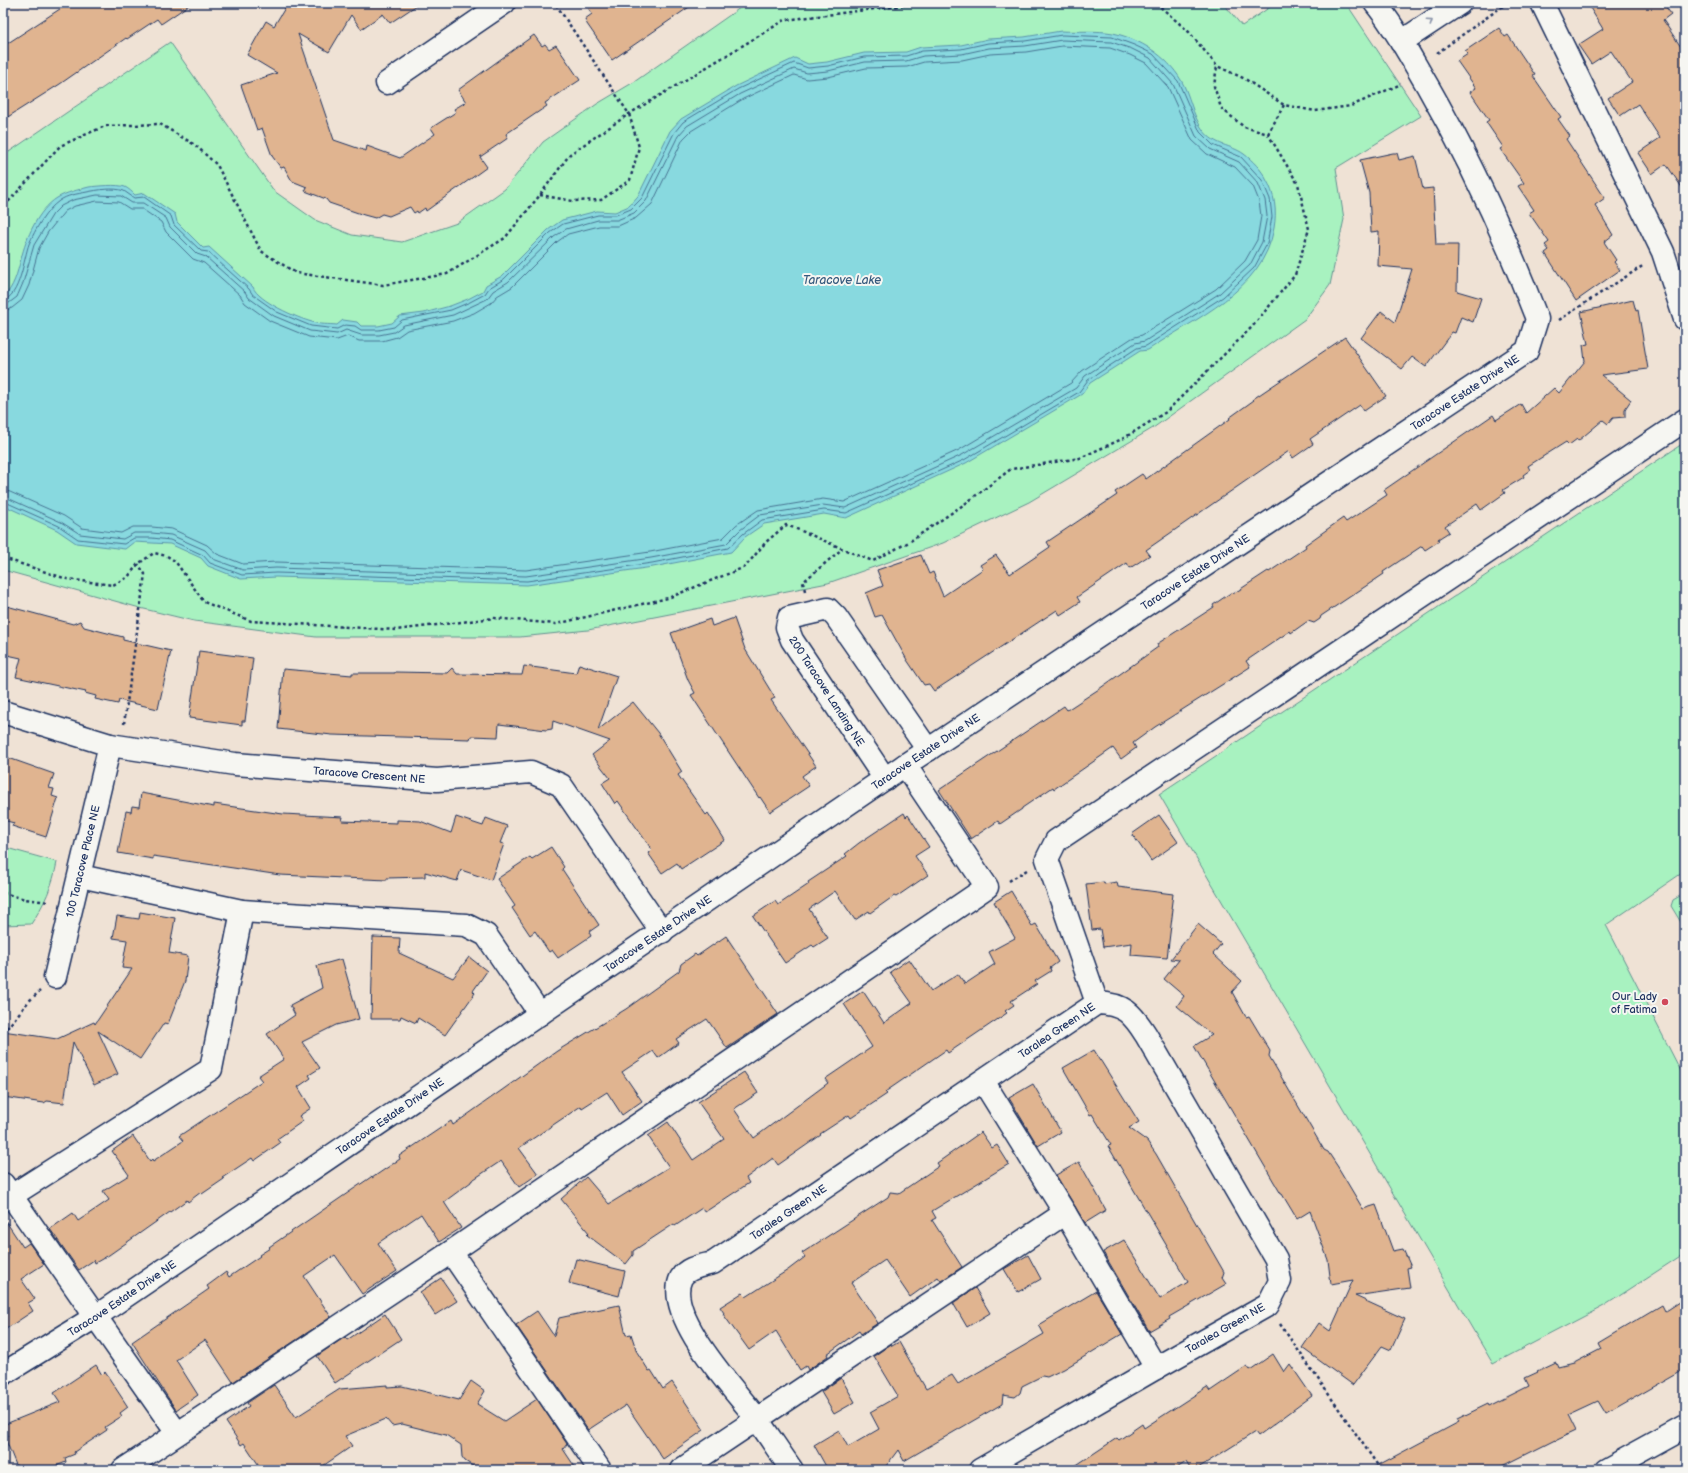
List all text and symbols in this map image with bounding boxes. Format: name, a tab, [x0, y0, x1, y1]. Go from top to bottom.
one-way arrow	[1426, 20, 1433, 27]
water label: Taracove Lake	[803, 273, 881, 288]
street label: Taracove Estate Drive NE	[1409, 352, 1522, 433]
street label: Taracove Estate Drive NE	[1139, 532, 1252, 613]
street label: 200 Taracove Landing NE	[786, 634, 867, 749]
street label: Taracove Estate Drive NE	[869, 711, 982, 793]
street label: Taracove Crescent NE	[313, 764, 426, 786]
street label: 100 Taracove Place NE	[63, 804, 102, 919]
street label: Taracove Estate Drive NE	[602, 893, 714, 975]
place label: Our Lady of Fatima	[1611, 990, 1657, 1016]
marker: Our Lady of Fatima	[1660, 997, 1670, 1007]
street label: Taralea Green NE	[1016, 1000, 1098, 1061]
street label: Taracove Estate Drive NE	[334, 1075, 446, 1158]
street label: Taralea Green NE	[748, 1182, 829, 1243]
street label: Taracove Estate Drive NE	[66, 1258, 179, 1339]
street label: Taralea Green NE	[1183, 1300, 1267, 1356]

